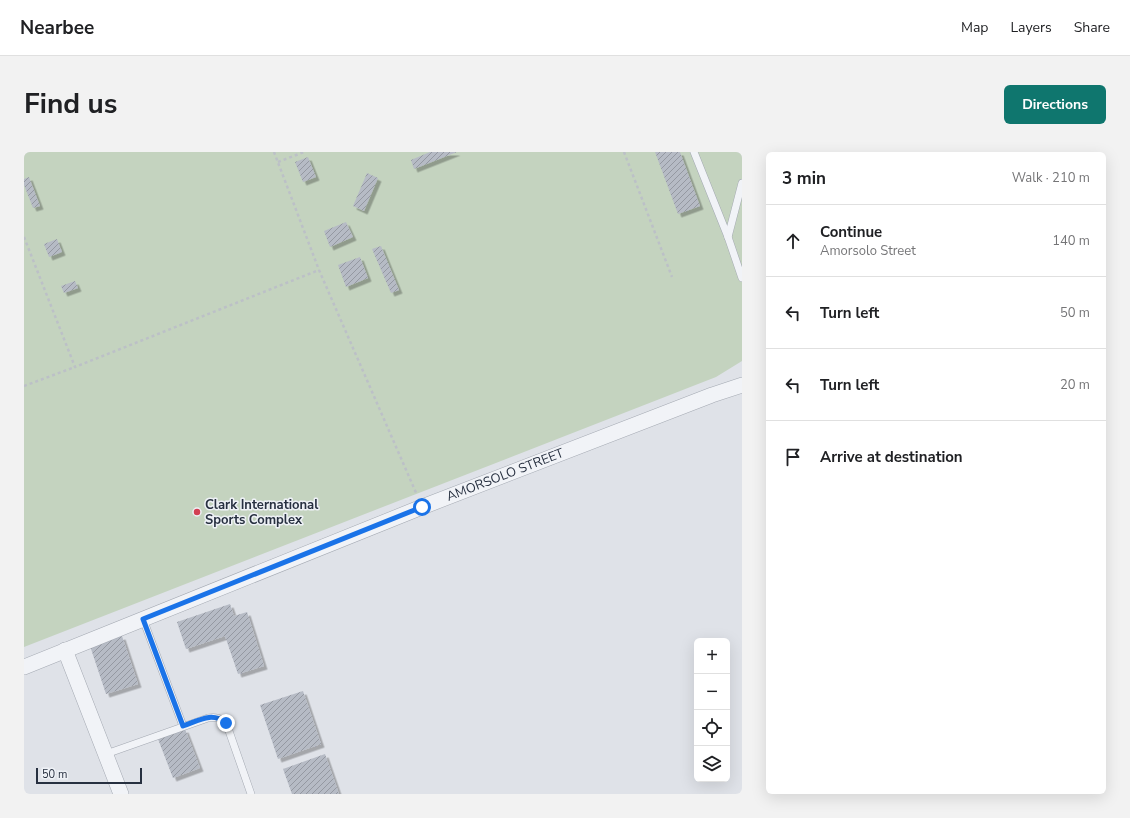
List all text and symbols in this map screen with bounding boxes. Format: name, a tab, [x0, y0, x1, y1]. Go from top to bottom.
text: Nearbee	[20, 15, 94, 41]
text: Map	[961, 18, 988, 37]
text: Layers	[1010, 18, 1052, 37]
text: Share	[1074, 18, 1110, 37]
text: Find us	[24, 85, 118, 123]
button: Directions	[1004, 85, 1106, 124]
text: 3 min	[782, 167, 826, 190]
text: Walk · 210 m	[1012, 169, 1090, 187]
text: Continue	[820, 222, 882, 242]
icon: ahead	[782, 230, 804, 252]
text: 140 m	[1052, 232, 1090, 250]
text: Amorsolo Street	[820, 242, 916, 260]
icon: left	[782, 302, 804, 324]
text: Turn left	[820, 303, 879, 323]
text: 50 m	[1060, 304, 1090, 322]
icon: left	[782, 374, 804, 396]
text: Turn left	[820, 375, 879, 395]
text: 20 m	[1060, 376, 1090, 394]
street label: AMORSOLO STREET	[444, 444, 566, 506]
icon: arrive	[782, 446, 804, 468]
text: Arrive at destination	[820, 447, 963, 467]
place label: Clark International Sports Complex	[205, 496, 319, 529]
route start	[413, 498, 431, 516]
marker: Clark International Sports Complex	[192, 507, 202, 517]
map controls	[694, 638, 730, 782]
button: +	[694, 638, 730, 674]
button: −	[694, 674, 730, 710]
button: locate	[694, 710, 730, 746]
route end	[217, 714, 235, 732]
button: layers	[694, 746, 730, 782]
scale bar	[36, 766, 142, 785]
text: 50 m	[42, 767, 67, 782]

